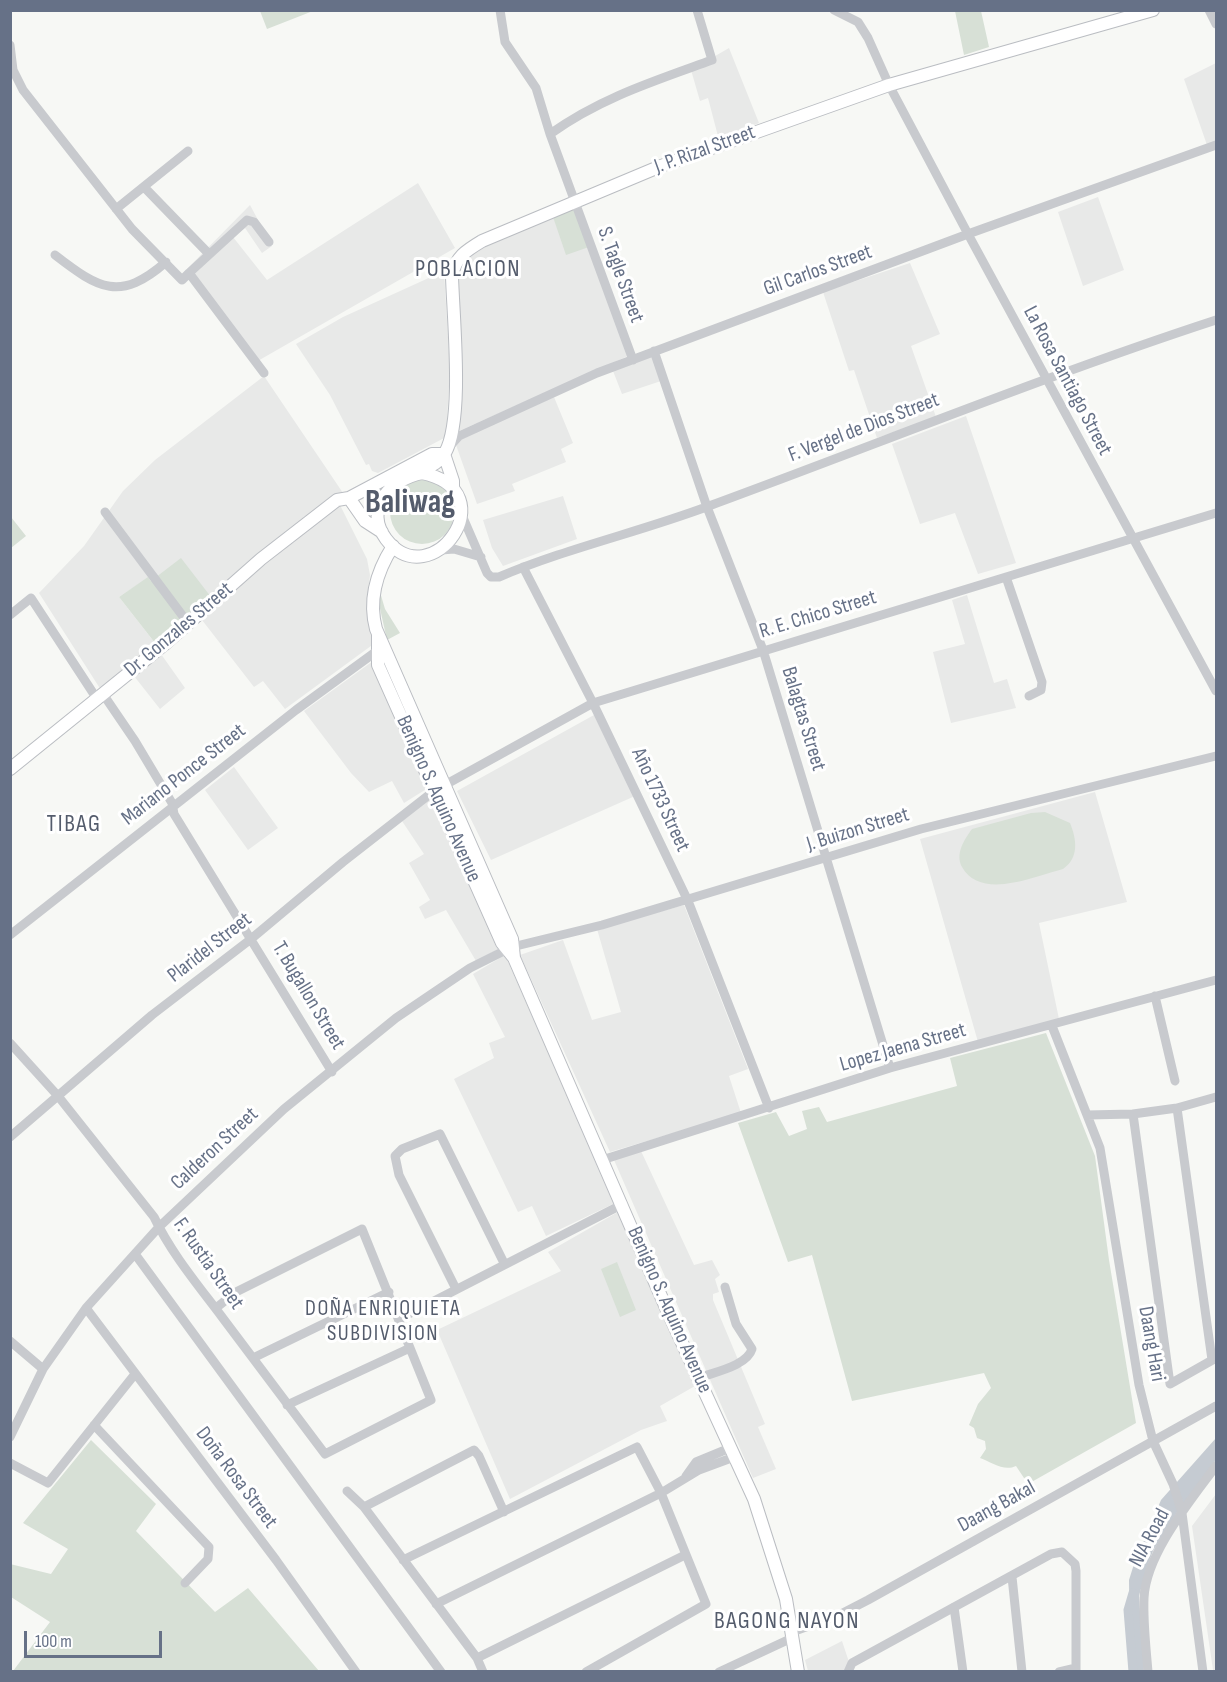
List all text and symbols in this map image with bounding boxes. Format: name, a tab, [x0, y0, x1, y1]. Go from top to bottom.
street label: J. P. Rizal Street	[651, 120, 759, 180]
street label: S. Tagle Street	[591, 224, 649, 326]
street label: Gil Carlos Street	[760, 240, 876, 302]
district label: POBLACION	[415, 256, 521, 284]
street label: La Rosa Santiago Street	[1017, 302, 1117, 460]
street label: F. Vergel de Dios Street	[785, 388, 943, 468]
district label: Baliwag	[365, 484, 455, 524]
street label: Dr. Gonzales Street	[120, 577, 238, 683]
street label: R. E. Chico Street	[757, 585, 879, 645]
street label: Balagtas Street	[775, 664, 831, 774]
street label: Benigno S. Aquino Avenue	[390, 712, 486, 886]
street label: Mariano Ponce Street	[117, 719, 251, 831]
street label: Año 1733 Street	[625, 744, 695, 856]
street label: J. Buizon Street	[804, 802, 912, 858]
district label: TIBAG	[47, 811, 101, 839]
street label: Plaridel Street	[163, 907, 257, 989]
street label: T. Bugallon Street	[266, 937, 350, 1055]
street label: Lopez Jaena Street	[837, 1018, 969, 1078]
street label: Calderon Street	[166, 1102, 264, 1196]
street label: F. Rustia Street	[167, 1213, 249, 1315]
street label: Benigno S. Aquino Avenue	[621, 1223, 717, 1397]
district label: DOÑA ENRIQUIETA SUBDIVISION	[305, 1296, 461, 1348]
street label: Daang Hari	[1132, 1305, 1170, 1383]
street label: Doña Rosa Street	[190, 1422, 282, 1534]
street label: Daang Bakal	[954, 1475, 1040, 1539]
street label: NIA Road	[1124, 1505, 1176, 1571]
district label: BAGONG NAYON	[714, 1608, 860, 1636]
scale bar	[27, 1619, 165, 1657]
text: 100 m	[35, 1631, 72, 1652]

